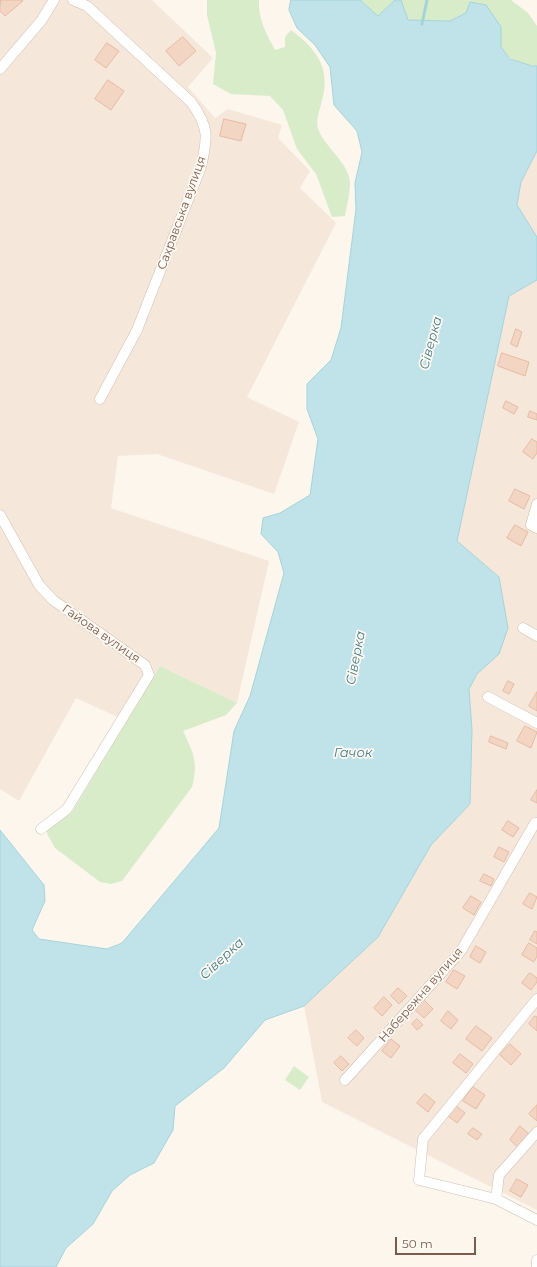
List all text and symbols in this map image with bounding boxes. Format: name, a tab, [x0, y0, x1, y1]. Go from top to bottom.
street label: Сахравська вулиця	[155, 154, 209, 272]
water label: Сіверка	[416, 315, 446, 371]
street label: Гайова вулиця	[59, 602, 143, 666]
water label: Сіверка	[343, 630, 369, 686]
water label: Гачок	[334, 745, 372, 761]
water label: Сіверка	[197, 935, 247, 983]
street label: Набережна вулиця	[376, 945, 466, 1045]
scale bar	[397, 1229, 478, 1255]
text: 50 m	[402, 1236, 433, 1251]

